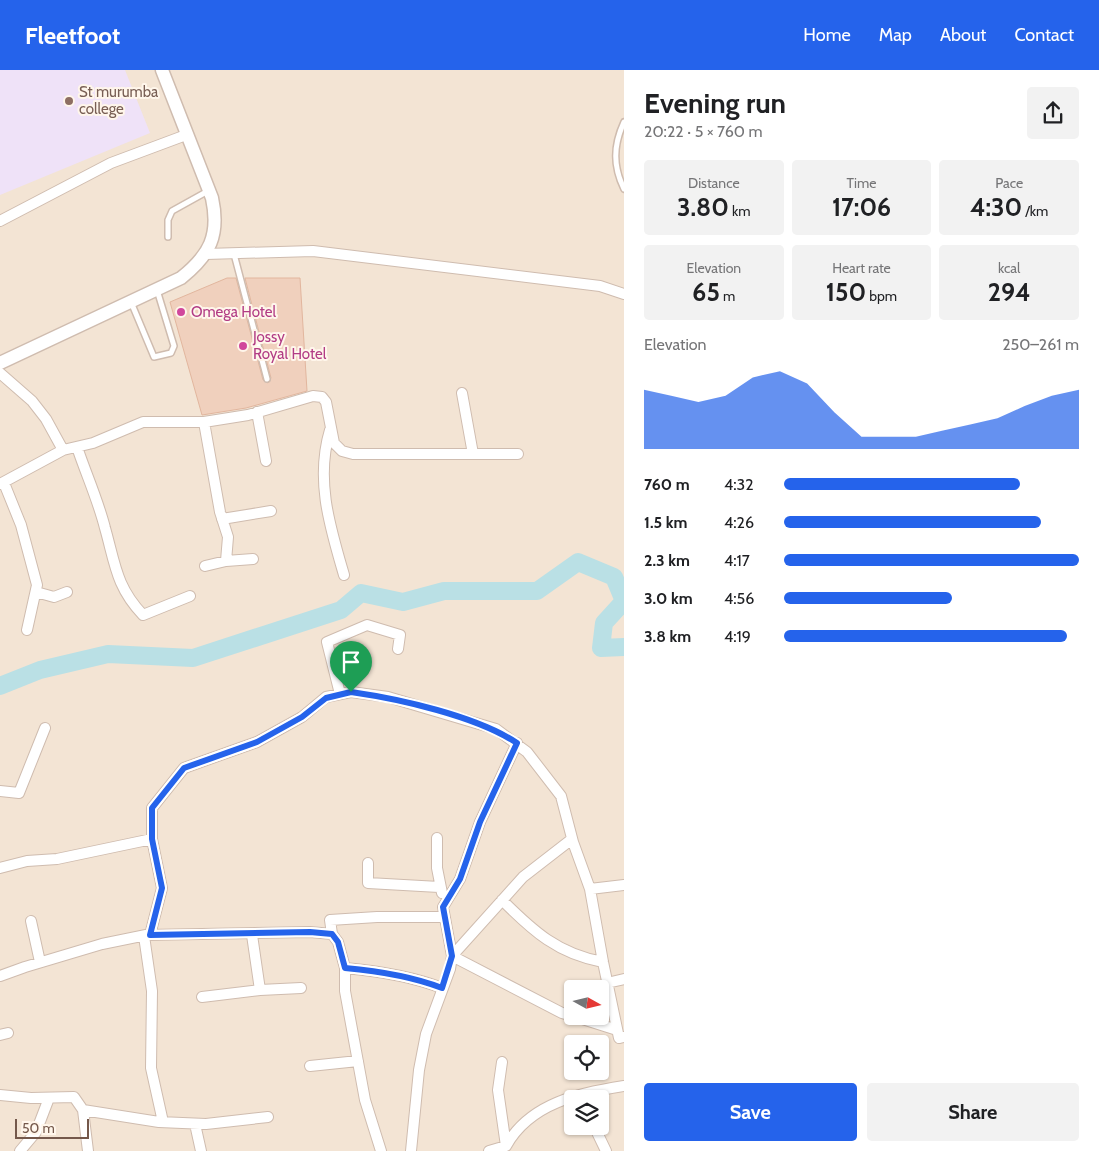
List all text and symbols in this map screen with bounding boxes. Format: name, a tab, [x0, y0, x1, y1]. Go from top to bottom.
text: Fleetfoot	[25, 21, 120, 50]
text: Home	[803, 24, 851, 46]
text: Map	[879, 24, 912, 46]
text: About	[940, 24, 986, 46]
text: Contact	[1014, 24, 1074, 46]
place label: St murumba college	[79, 83, 159, 118]
text: Evening run	[644, 86, 786, 120]
button: share	[1027, 87, 1079, 139]
marker: St murumba college	[63, 95, 75, 107]
text: 20:22 · 5 × 760 m	[644, 122, 763, 141]
text: Distance	[688, 174, 740, 192]
text: Time	[847, 174, 876, 192]
text: Pace	[995, 174, 1023, 192]
text: 3.80	[677, 192, 729, 222]
text: 17:06	[832, 192, 891, 222]
text: 4:30	[970, 192, 1022, 222]
text: km	[729, 202, 751, 220]
text: /km	[1022, 202, 1048, 220]
text: Elevation	[686, 259, 741, 277]
text: Heart rate	[832, 259, 891, 277]
text: kcal	[998, 259, 1020, 277]
text: 65	[692, 277, 720, 307]
text: 150	[826, 277, 866, 307]
text: 294	[988, 277, 1031, 307]
text: m	[720, 287, 735, 305]
text: bpm	[866, 287, 897, 305]
place label: Omega Hotel	[191, 303, 277, 321]
marker: Omega Hotel	[175, 306, 187, 318]
place label: Jossy Royal Hotel	[252, 328, 327, 363]
text: Elevation	[644, 335, 707, 354]
text: 250–261 m	[1002, 335, 1079, 354]
marker: Jossy Royal Hotel	[237, 340, 249, 352]
text: 760 m	[644, 475, 690, 494]
text: 4:32	[724, 475, 754, 494]
text: 1.5 km	[644, 513, 687, 532]
text: 4:26	[724, 513, 754, 532]
text: 2.3 km	[644, 551, 690, 570]
text: 4:17	[724, 551, 750, 570]
text: 3.0 km	[644, 589, 693, 608]
text: 4:56	[724, 589, 754, 608]
text: 3.8 km	[644, 627, 691, 646]
text: 4:19	[724, 627, 751, 646]
pin	[330, 641, 372, 692]
icon: arrive	[337, 648, 365, 676]
north arrow	[564, 980, 609, 1025]
map controls	[564, 980, 609, 1135]
button: locate	[564, 1035, 609, 1080]
button: Save	[644, 1083, 857, 1141]
button: Share	[867, 1083, 1079, 1141]
button: layers	[564, 1090, 609, 1135]
scale bar	[15, 1116, 89, 1139]
text: 50 m	[22, 1119, 55, 1137]

